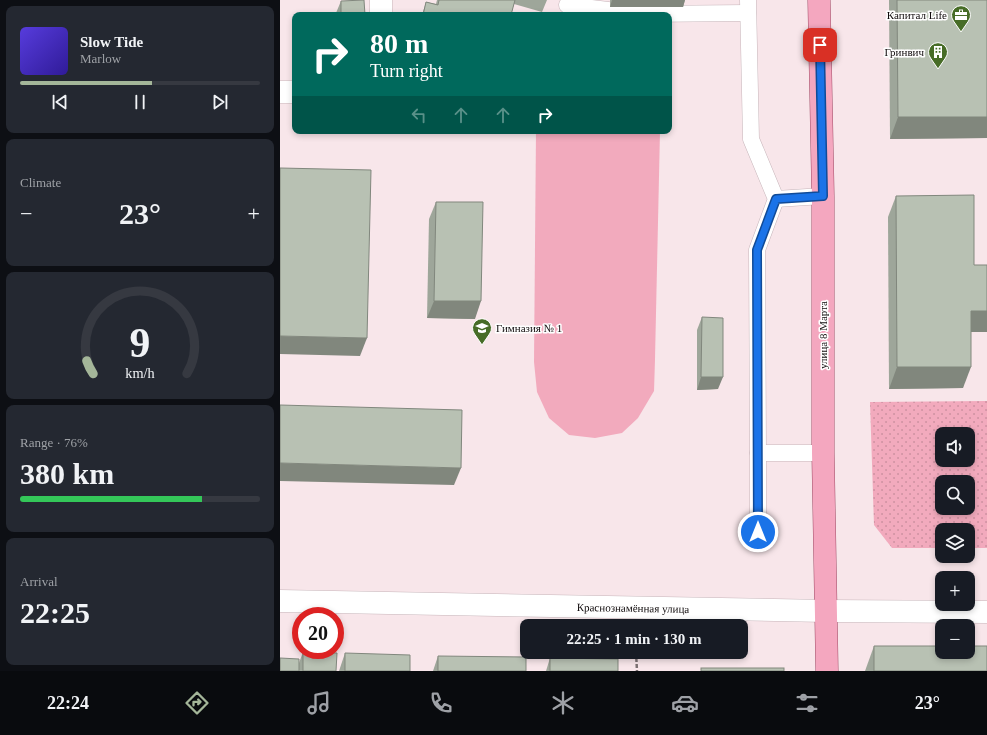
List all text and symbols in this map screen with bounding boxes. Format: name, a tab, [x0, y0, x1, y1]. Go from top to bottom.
office icon: Капитал Life	[950, 4, 972, 32]
place label: Капитал Life	[887, 9, 947, 21]
icon: right	[304, 28, 356, 80]
text: 80 m	[370, 28, 428, 59]
pin	[803, 28, 837, 62]
text: Slow Tide	[80, 34, 143, 50]
icon: arrive	[809, 34, 831, 56]
building icon: Гринвич	[927, 41, 949, 69]
place label: Гринвич	[884, 46, 924, 58]
text: Marlow	[80, 51, 121, 66]
text: Turn right	[370, 61, 443, 81]
icon: previous	[49, 91, 71, 113]
icon: pause	[129, 91, 151, 113]
icon: next	[209, 91, 231, 113]
icon: left	[408, 104, 430, 126]
icon: ahead	[450, 104, 472, 126]
icon: ahead	[492, 104, 514, 126]
icon: right	[534, 104, 556, 126]
text: Climate	[20, 175, 61, 190]
text: 23°	[119, 197, 161, 230]
text: −	[20, 201, 32, 226]
text: +	[248, 201, 260, 226]
street label: улица 8 Марта	[817, 301, 829, 369]
school or university icon: Гимназия № 1	[471, 317, 493, 345]
text: 9	[130, 319, 150, 365]
place label: Гимназия № 1	[496, 322, 562, 334]
text: km/h	[125, 364, 155, 380]
map controls	[935, 427, 975, 659]
button: sound	[935, 427, 975, 467]
text: Range · 76%	[20, 435, 88, 450]
text: 380 km	[20, 457, 114, 490]
button: search	[935, 475, 975, 515]
position arrow	[737, 511, 779, 553]
button: layers	[935, 523, 975, 563]
button: +	[935, 571, 975, 611]
text: Arrival	[20, 574, 58, 589]
text: 22:25	[20, 596, 90, 629]
street label: Краснознамённая улица	[577, 601, 689, 615]
speed limit sign: 20	[292, 607, 344, 659]
button: −	[935, 619, 975, 659]
text: 22:25 · 1 min · 130 m	[567, 631, 702, 647]
icon: directions	[183, 689, 211, 717]
icon: music	[305, 689, 333, 717]
icon: phone	[427, 689, 455, 717]
icon: climate	[549, 689, 577, 717]
icon: car	[671, 689, 699, 717]
icon: filters	[793, 689, 821, 717]
text: 22:24	[47, 693, 89, 713]
text: 23°	[915, 693, 940, 713]

